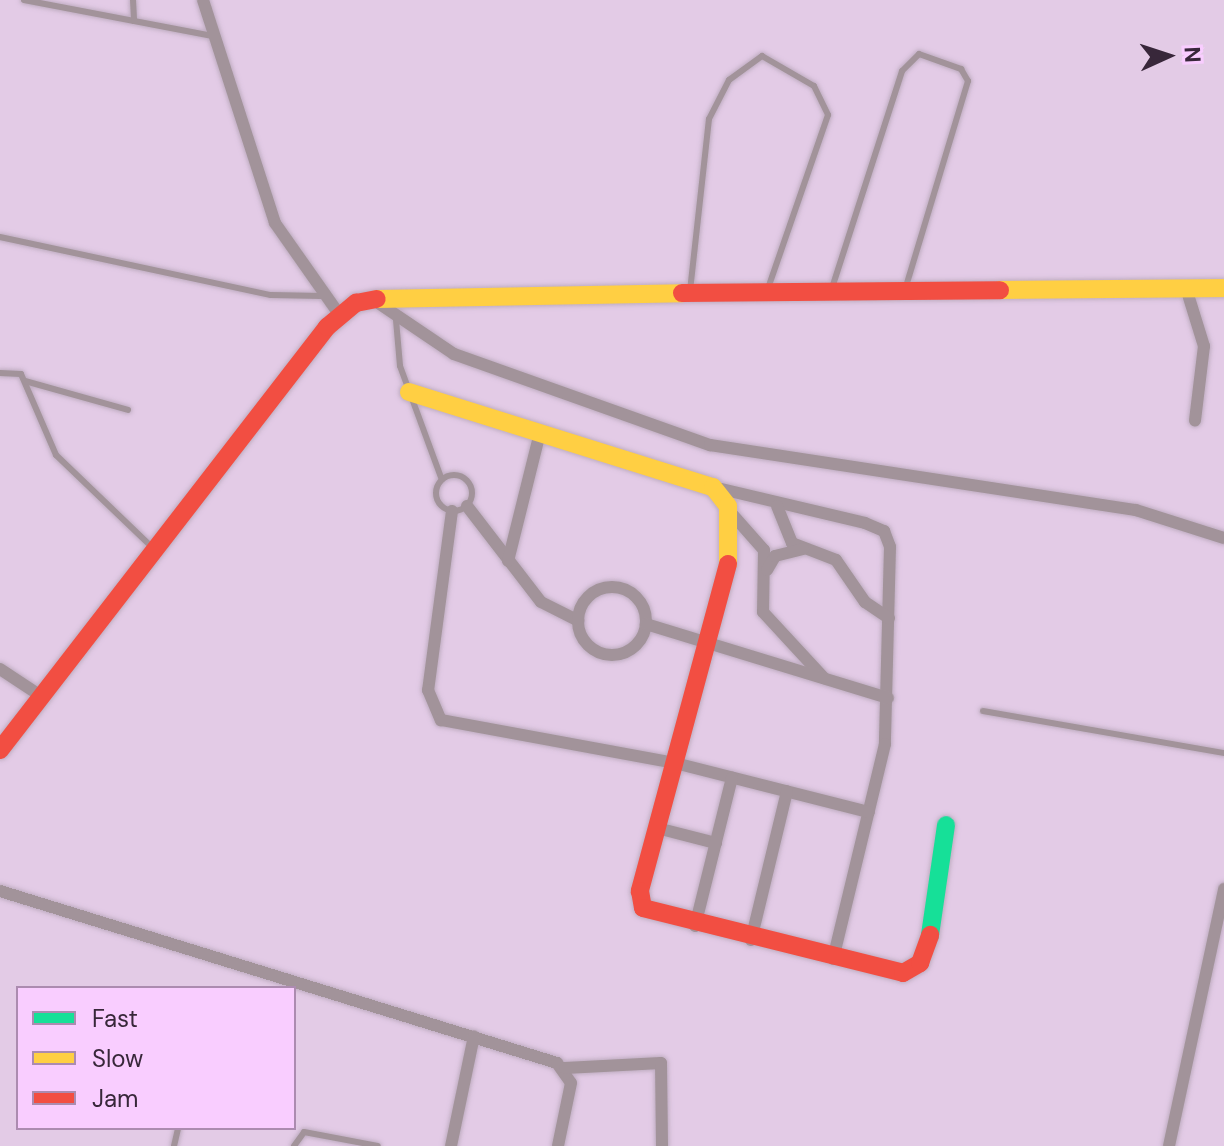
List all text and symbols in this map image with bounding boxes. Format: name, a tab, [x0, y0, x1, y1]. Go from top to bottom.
north arrow	[1128, 16, 1208, 96]
text: N	[1178, 46, 1207, 63]
legend	[16, 986, 296, 1130]
text: Fast	[92, 1003, 138, 1034]
text: Slow	[92, 1043, 143, 1074]
text: Jam	[92, 1083, 138, 1114]

